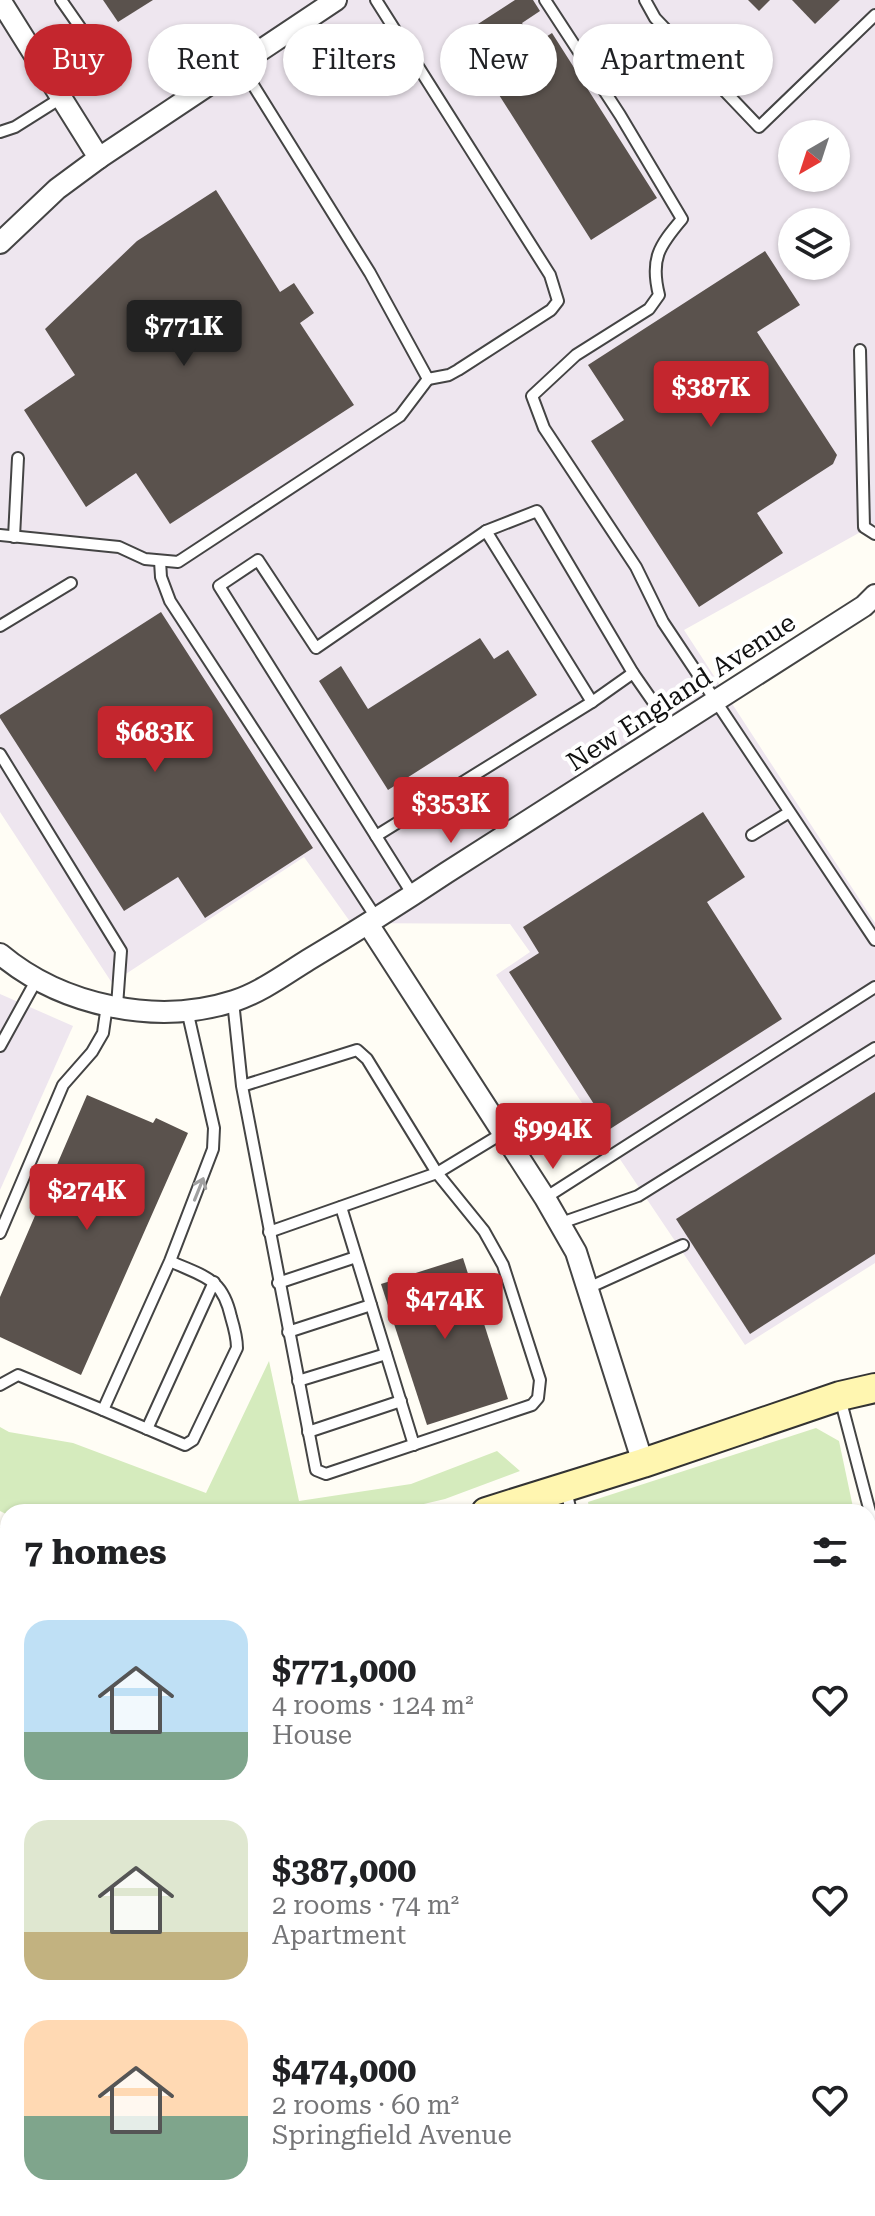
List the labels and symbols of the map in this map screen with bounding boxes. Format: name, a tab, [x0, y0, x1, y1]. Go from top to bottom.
north arrow	[778, 120, 850, 192]
pin: $771K	[128, 300, 240, 368]
pin: $387K	[655, 361, 767, 429]
street label: New England Avenue	[561, 607, 801, 777]
pin: $683K	[99, 706, 211, 774]
pin: $353K	[395, 777, 507, 845]
pin: $994K	[497, 1103, 609, 1171]
pin: $274K	[31, 1164, 143, 1232]
one-way arrow	[193, 1177, 207, 1202]
pin: $474K	[389, 1273, 501, 1341]

